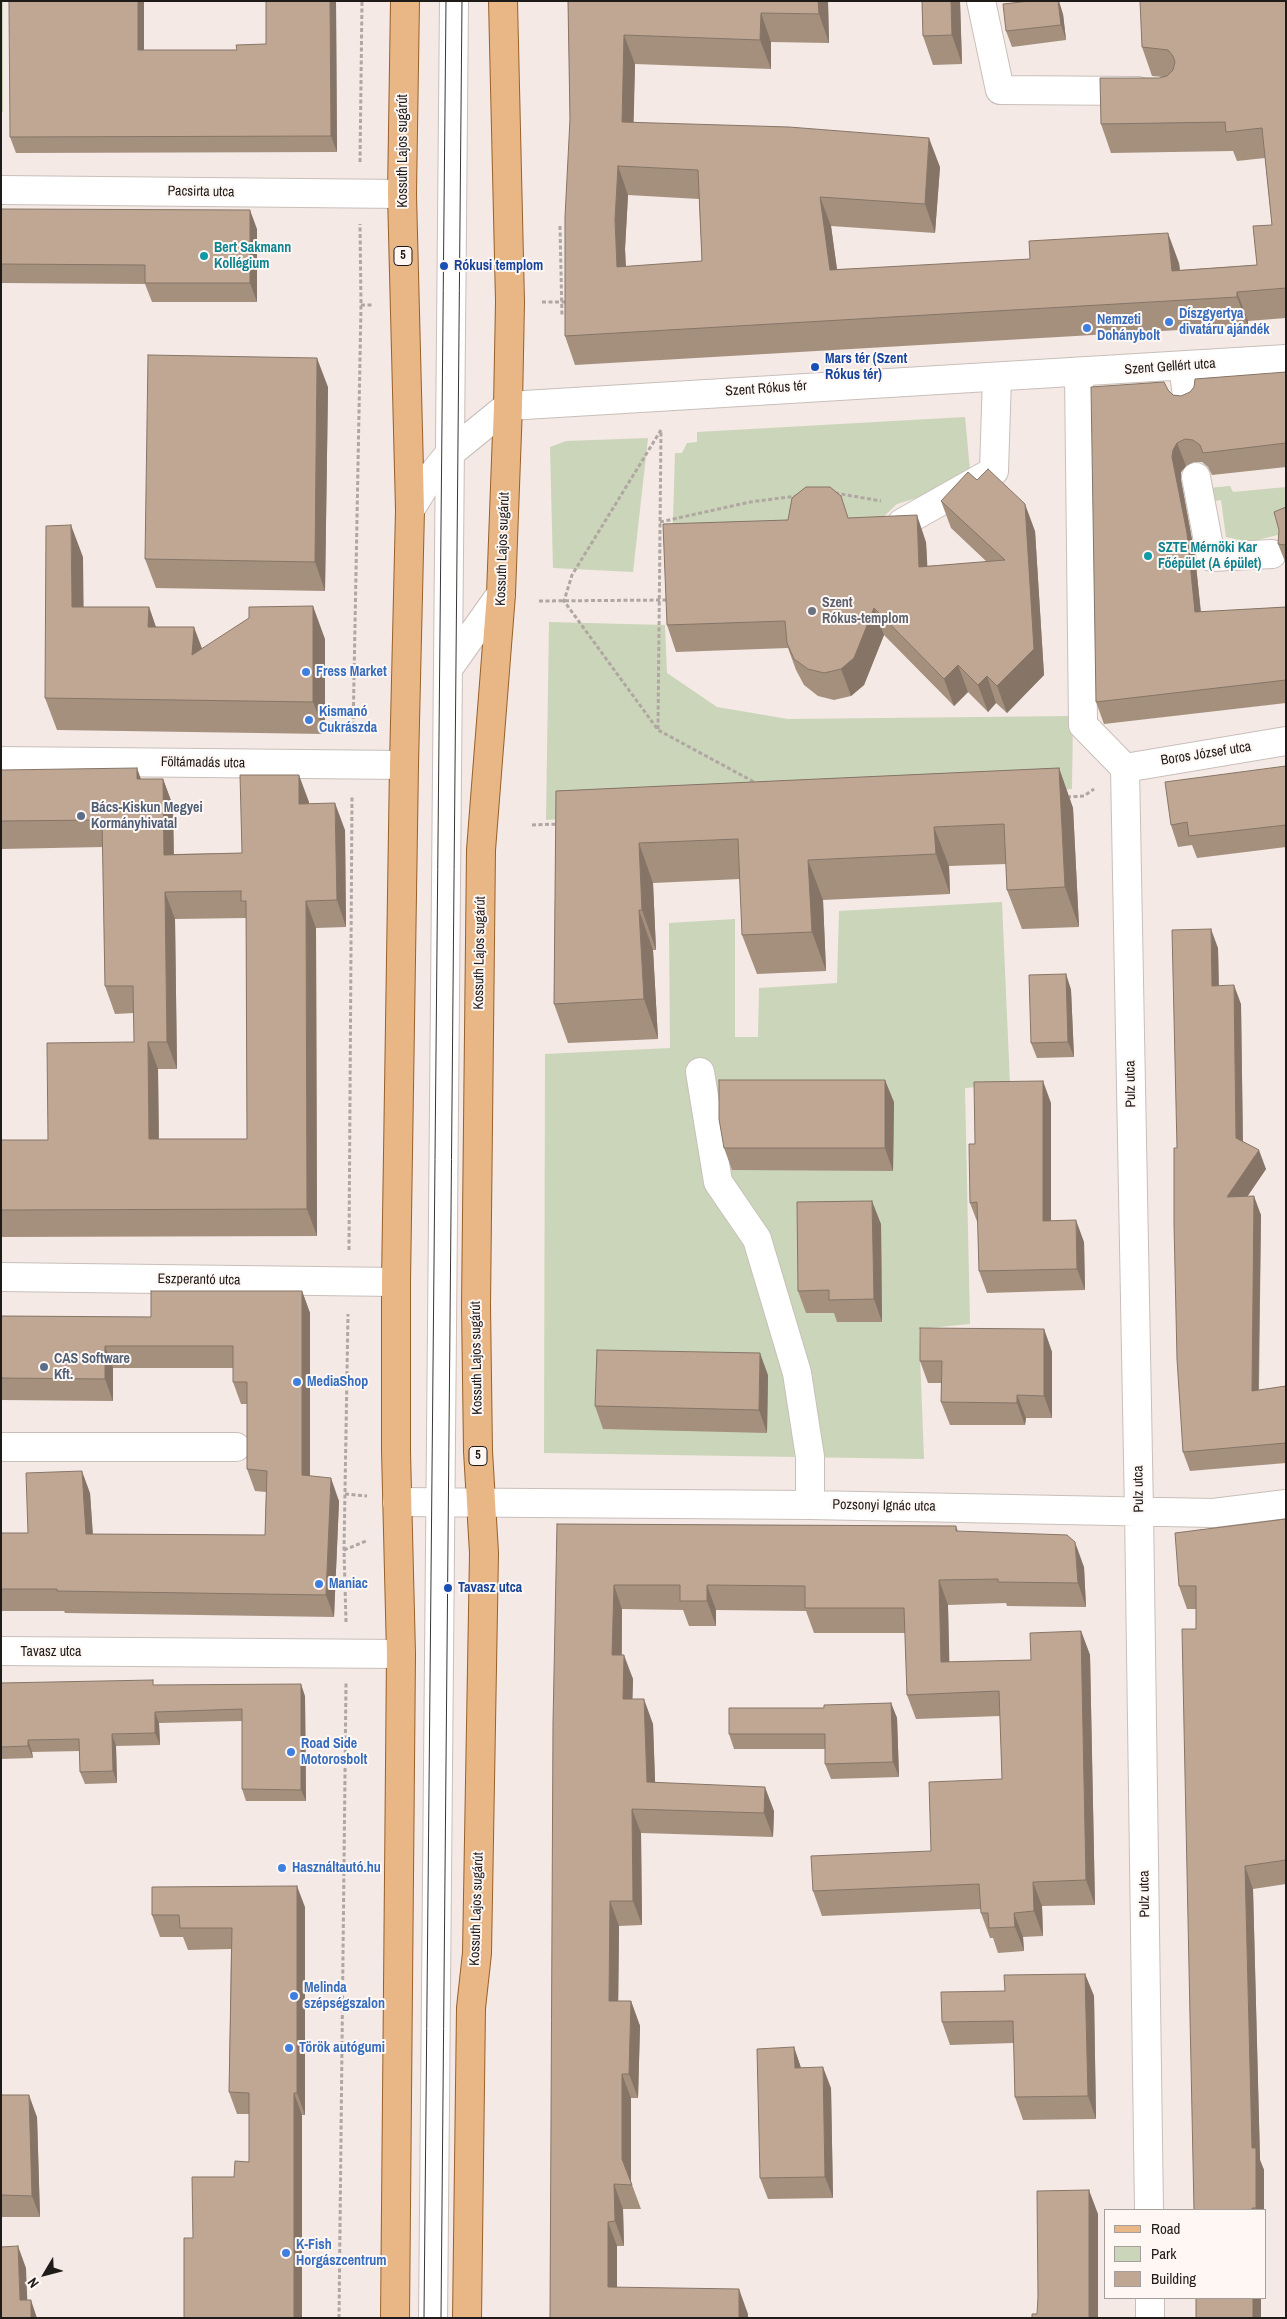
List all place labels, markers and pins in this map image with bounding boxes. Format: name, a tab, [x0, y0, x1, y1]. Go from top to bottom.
place label: Bert Sakmann Kollégium	[214, 240, 291, 272]
marker: Bert Sakmann Kollégium	[198, 250, 210, 262]
place label: Rókusi templom	[454, 258, 543, 274]
marker: Rókusi templom	[438, 260, 450, 272]
place label: Díszgyertya divatáru ajándék	[1179, 306, 1270, 338]
place label: Nemzeti Dohánybolt	[1097, 312, 1160, 344]
marker: Díszgyertya divatáru ajándék	[1163, 316, 1175, 328]
marker: Nemzeti Dohánybolt	[1081, 322, 1093, 334]
place label: Mars tér (Szent Rókus tér)	[825, 351, 907, 384]
marker: Mars tér (Szent Rókus tér)	[809, 361, 821, 373]
place label: SZTE Mérnöki Kar Főépület (A épület)	[1158, 540, 1261, 572]
marker: SZTE Mérnöki Kar Főépület (A épület)	[1142, 550, 1154, 562]
place label: Szent Rókus-templom	[822, 595, 909, 628]
marker: Szent Rókus-templom	[806, 605, 818, 617]
place label: Fress Market	[316, 664, 387, 680]
marker: Fress Market	[300, 666, 312, 678]
place label: Kismanó Cukrászda	[319, 704, 377, 736]
marker: Kismanó Cukrászda	[303, 714, 315, 726]
place label: Bács-Kiskun Megyei Kormányhivatal	[91, 800, 203, 832]
marker: Bács-Kiskun Megyei Kormányhivatal	[75, 810, 87, 822]
place label: CAS Software Kft.	[54, 1351, 130, 1384]
marker: CAS Software Kft.	[38, 1361, 50, 1373]
place label: MediaShop	[307, 1374, 368, 1390]
marker: MediaShop	[291, 1376, 303, 1388]
place label: Maniac	[329, 1576, 368, 1592]
marker: Maniac	[313, 1578, 325, 1590]
place label: Tavasz utca	[458, 1580, 522, 1596]
marker: Tavasz utca	[442, 1582, 454, 1594]
place label: Road Side Motorosbolt	[301, 1736, 367, 1768]
marker: Road Side Motorosbolt	[285, 1746, 297, 1758]
place label: Használtautó.hu	[292, 1860, 381, 1876]
marker: Használtautó.hu	[276, 1862, 288, 1874]
place label: Melinda szépségszalon	[304, 1980, 385, 2012]
marker: Melinda szépségszalon	[288, 1990, 300, 2002]
place label: Török autógumi	[299, 2040, 385, 2056]
marker: Török autógumi	[283, 2042, 295, 2054]
place label: K-Fish Horgászcentrum	[296, 2237, 387, 2270]
marker: K-Fish Horgászcentrum	[280, 2247, 292, 2259]

